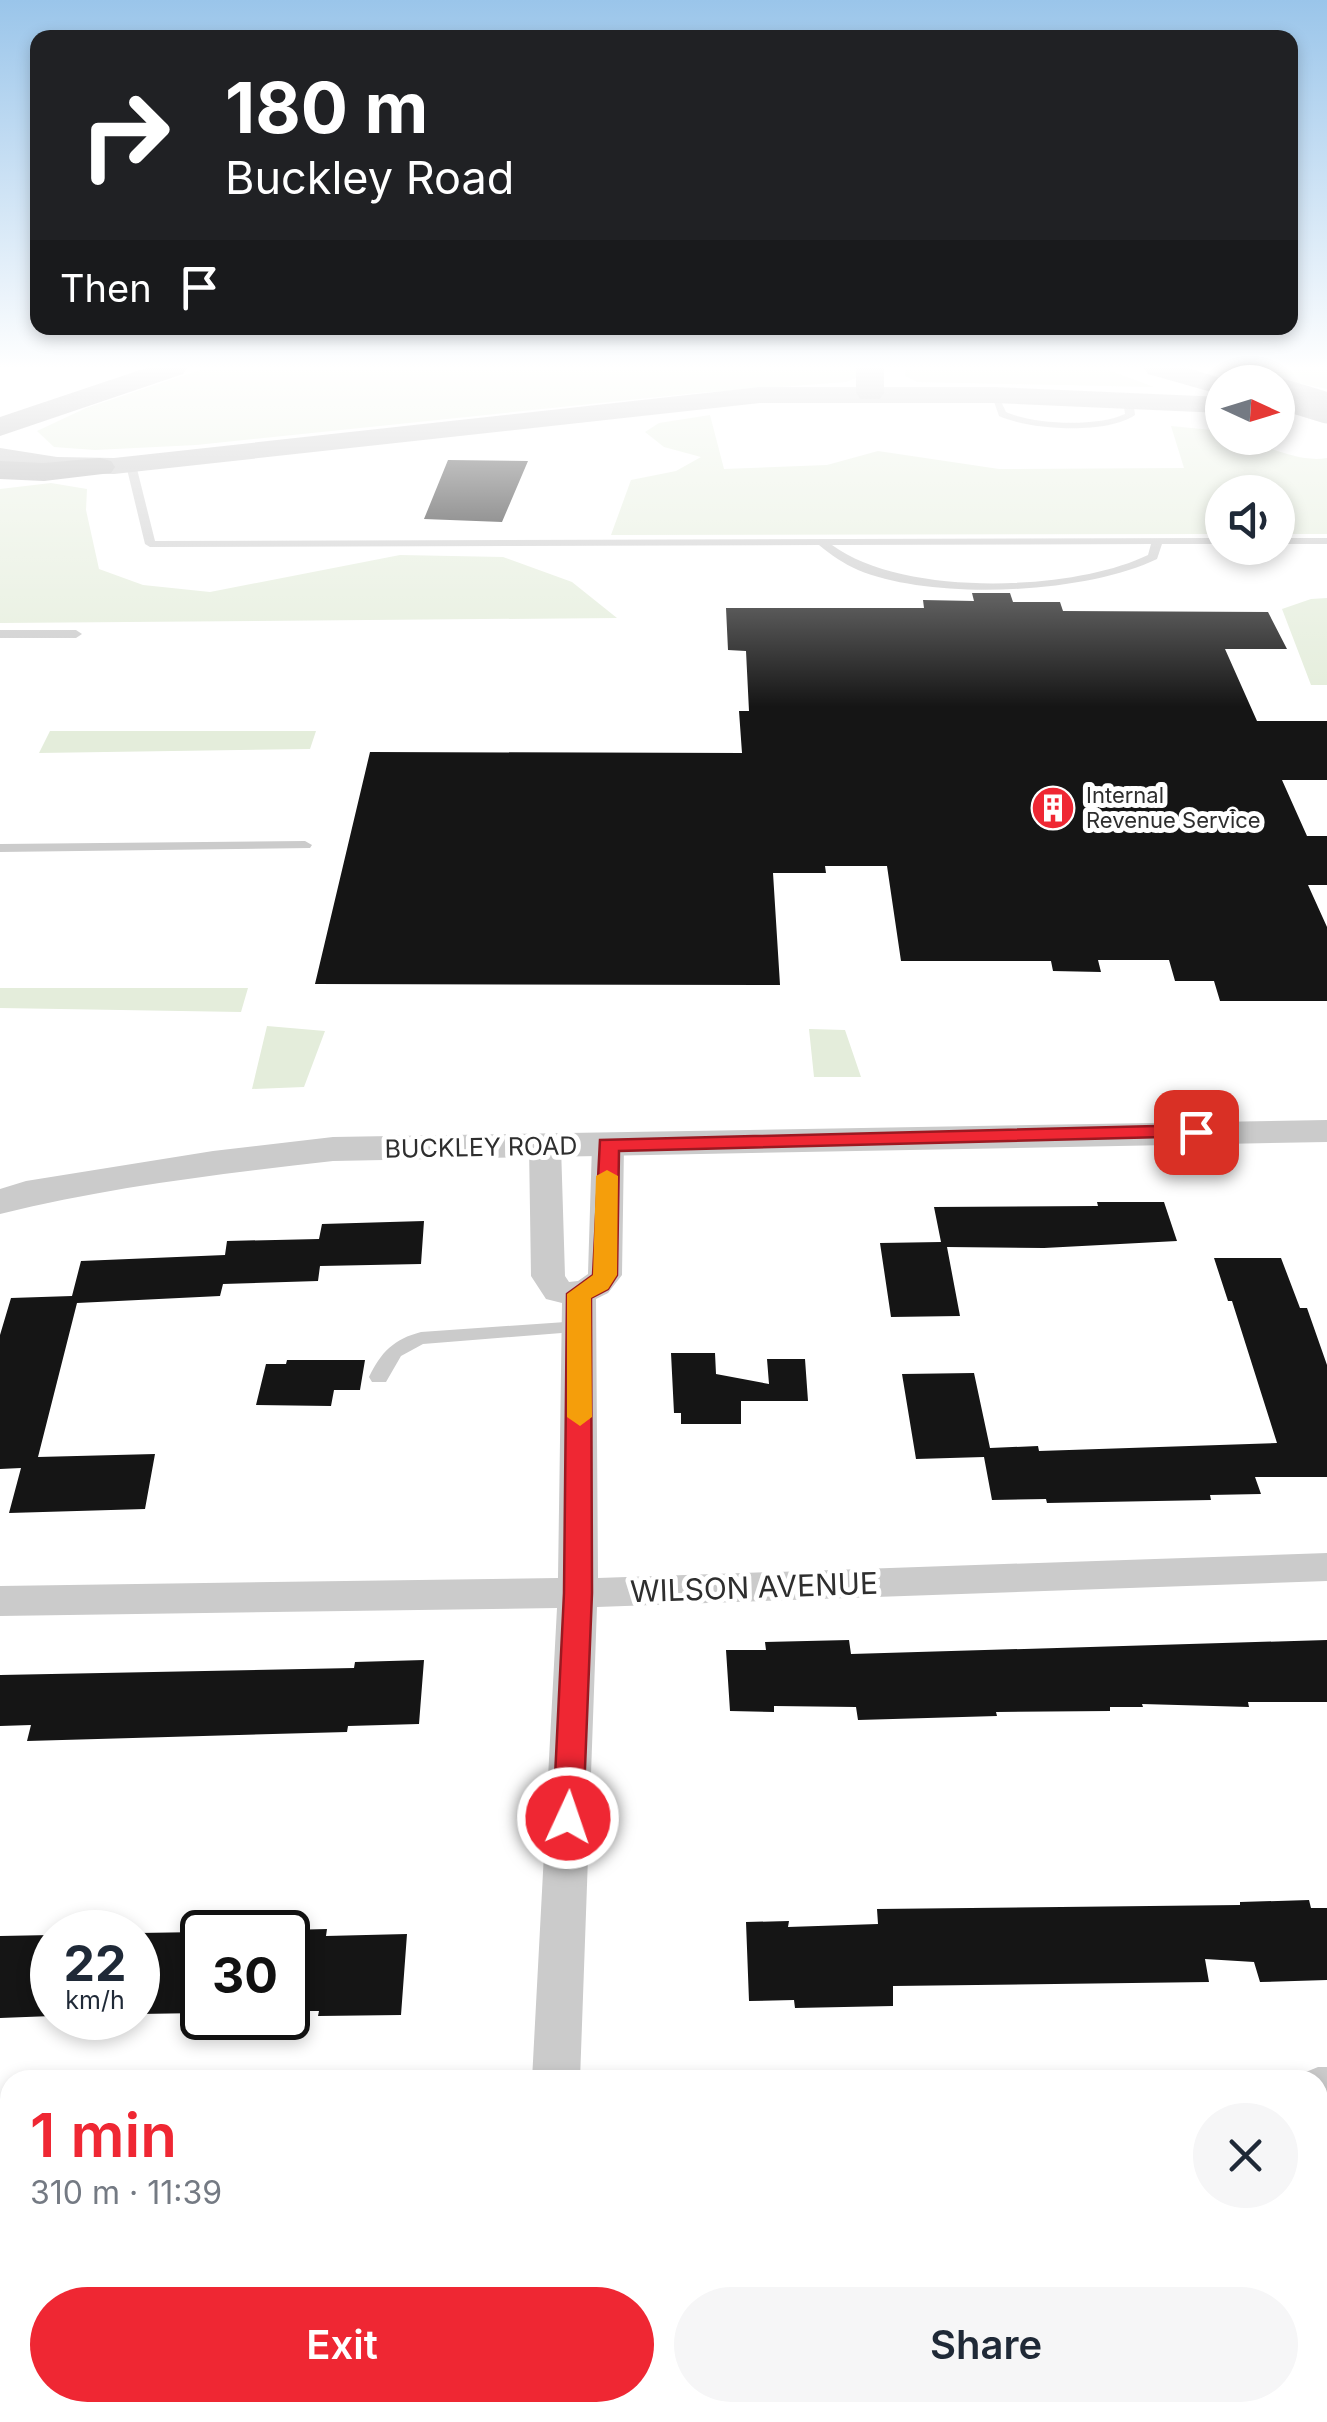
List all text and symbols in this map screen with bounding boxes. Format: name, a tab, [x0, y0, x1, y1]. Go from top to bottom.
text: 180 m	[225, 65, 428, 150]
icon: right	[60, 70, 190, 200]
text: Buckley Road	[225, 150, 514, 205]
icon: arrive	[172, 260, 227, 315]
text: Then	[60, 265, 152, 311]
north arrow	[1205, 365, 1295, 455]
map controls	[1205, 365, 1295, 565]
button: sound	[1205, 475, 1295, 565]
place label: Internal Revenue Service	[1086, 782, 1261, 833]
building icon: Internal Revenue Service	[1030, 785, 1076, 831]
pin	[1154, 1090, 1239, 1175]
icon: arrive	[1169, 1105, 1224, 1160]
street label: BUCKLEY ROAD	[384, 1130, 578, 1164]
street label: WILSON AVENUE	[629, 1565, 879, 1609]
position arrow	[516, 1766, 620, 1870]
speed limit sign: 30	[180, 1910, 310, 2040]
text: 22	[64, 1933, 127, 1993]
text: km/h	[65, 1985, 125, 2015]
text: 1 min	[30, 2099, 177, 2171]
button: close	[1193, 2103, 1298, 2208]
text: 310 m · 11:39	[30, 2173, 222, 2212]
button: Exit	[30, 2287, 654, 2402]
button: Share	[674, 2287, 1298, 2402]

